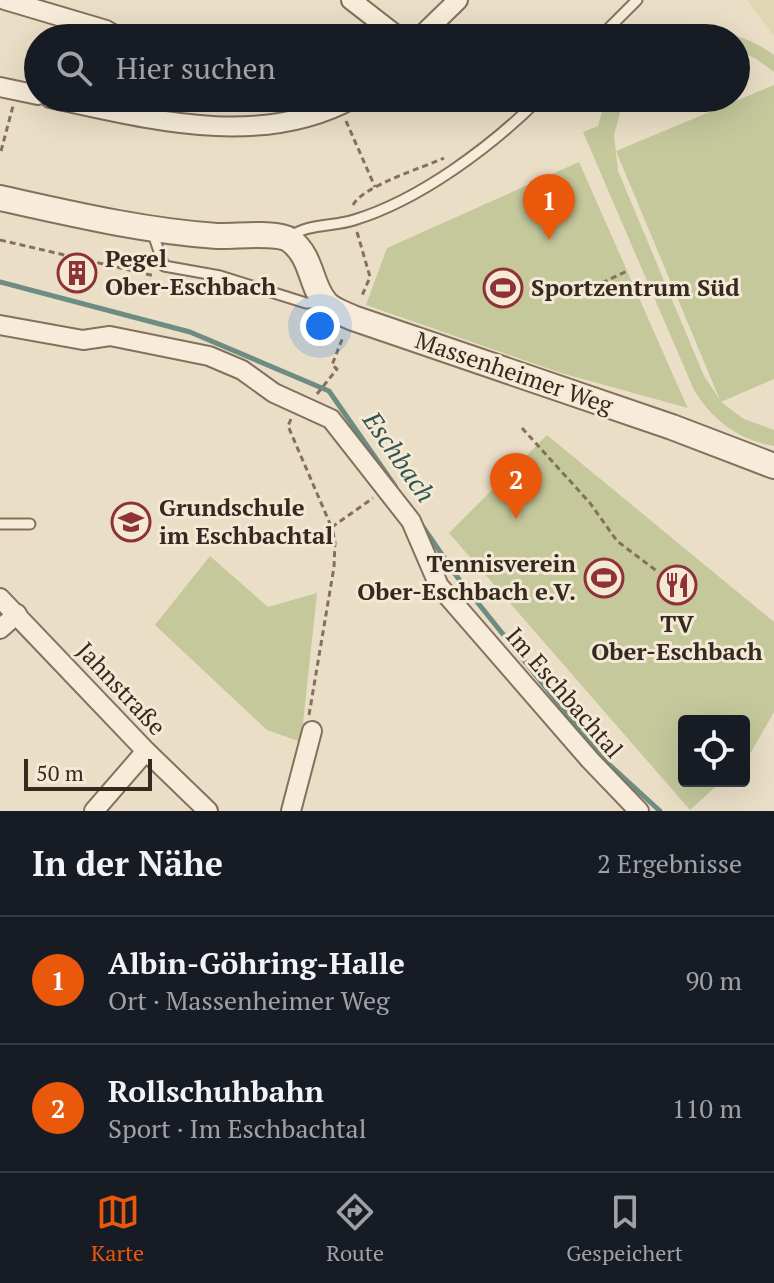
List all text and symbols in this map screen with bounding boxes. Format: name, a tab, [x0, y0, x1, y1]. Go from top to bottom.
search box	[24, 24, 750, 112]
icon: search	[52, 46, 96, 90]
text: Hier suchen	[116, 48, 275, 88]
pin: 1	[523, 174, 575, 240]
place label: Pegel Ober-Eschbach	[105, 242, 277, 302]
building icon: Pegel Ober-Eschbach	[56, 252, 98, 294]
sports icon: Sportzentrum Süd	[482, 267, 524, 309]
place label: Sportzentrum Süd	[531, 271, 740, 303]
your location	[300, 306, 340, 346]
street label: Massenheimer Weg	[411, 323, 618, 421]
water label: Eschbach	[356, 403, 444, 509]
pin: 2	[490, 453, 542, 519]
place label: Grundschule im Eschbachtal	[159, 491, 333, 551]
school or university icon: Grundschule im Eschbachtal	[110, 501, 152, 543]
place label: Tennisverein Ober-Eschbach e.V.	[357, 547, 577, 607]
sports icon: Tennisverein Ober-Eschbach e.V.	[583, 557, 625, 599]
restaurant icon: TV Ober-Eschbach	[656, 564, 698, 606]
place label: TV Ober-Eschbach	[591, 607, 763, 667]
street label: Im Eschbachtal	[499, 620, 630, 764]
street label: Jahnstraße	[70, 635, 173, 742]
map controls	[678, 715, 750, 787]
button: locate	[678, 715, 750, 787]
scale bar	[24, 755, 152, 791]
text: 50 m	[36, 758, 84, 787]
text: In der Nähe	[32, 841, 223, 886]
text: 2 Ergebnisse	[597, 846, 742, 880]
text: Albin-Göhring-Halle	[108, 943, 405, 983]
text: 1	[51, 963, 65, 997]
text: 90 m	[686, 963, 742, 997]
text: Ort · Massenheimer Weg	[108, 983, 390, 1017]
text: Rollschuhbahn	[108, 1071, 324, 1111]
text: 2	[51, 1091, 65, 1125]
text: 110 m	[672, 1091, 742, 1125]
text: Sport · Im Eschbachtal	[108, 1111, 367, 1145]
tab: Karte	[91, 1190, 144, 1267]
tab: Route	[326, 1190, 384, 1267]
tab: Gespeichert	[566, 1190, 683, 1267]

